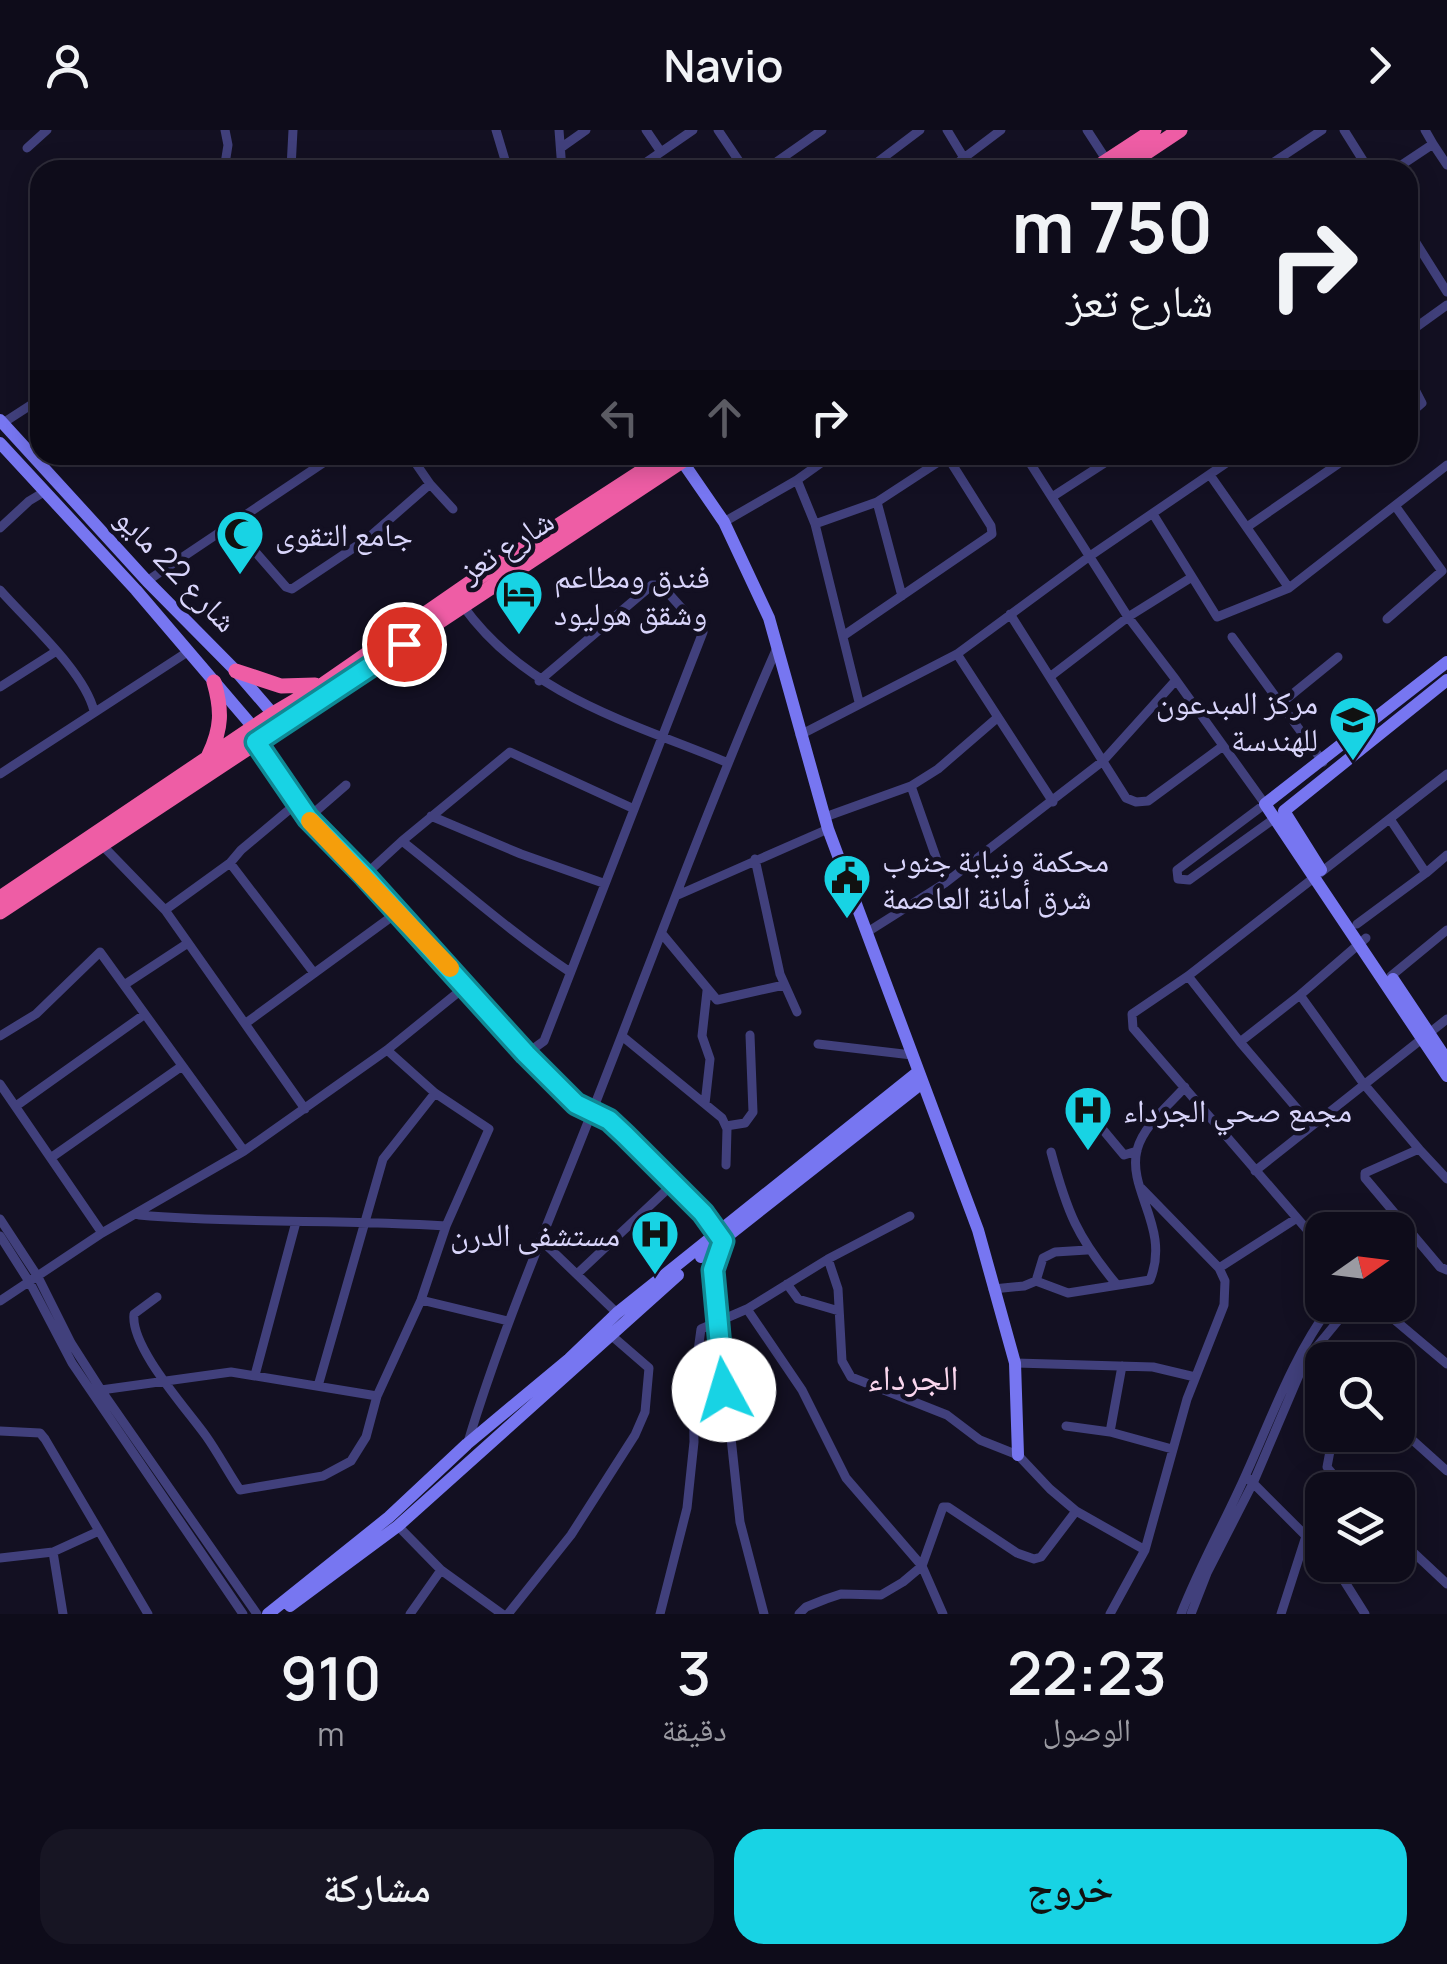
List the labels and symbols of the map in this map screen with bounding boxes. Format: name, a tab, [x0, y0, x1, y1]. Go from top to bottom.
street label: شارع 22 مايو	[106, 497, 248, 641]
street label: شارع تعز	[449, 498, 562, 592]
mosque icon: جامع التقوى	[214, 508, 266, 576]
place label: جامع التقوى	[275, 512, 413, 556]
place label: فندق ومطاعم وشقق هوليود	[554, 554, 710, 635]
hotel icon: فندق ومطاعم وشقق هوليود	[493, 568, 545, 636]
pin	[362, 602, 447, 687]
place label: مركز المبدعون للهندسة	[1156, 680, 1318, 761]
school or university icon: مركز المبدعون للهندسة	[1327, 694, 1379, 762]
place label: محكمة ونيابة جنوب شرق أمانة العاصمة	[882, 838, 1109, 919]
public building icon: محكمة ونيابة جنوب شرق أمانة العاصمة	[821, 852, 873, 920]
hospital icon: مجمع صحي الجرداء	[1062, 1084, 1114, 1152]
place label: مجمع صحي الجرداء	[1123, 1088, 1352, 1136]
hospital icon: مستشفى الدرن	[629, 1208, 681, 1276]
place label: مستشفى الدرن	[450, 1212, 620, 1256]
north arrow	[1305, 1212, 1415, 1322]
position arrow	[672, 1338, 776, 1442]
district label: الجرداء	[867, 1353, 959, 1401]

